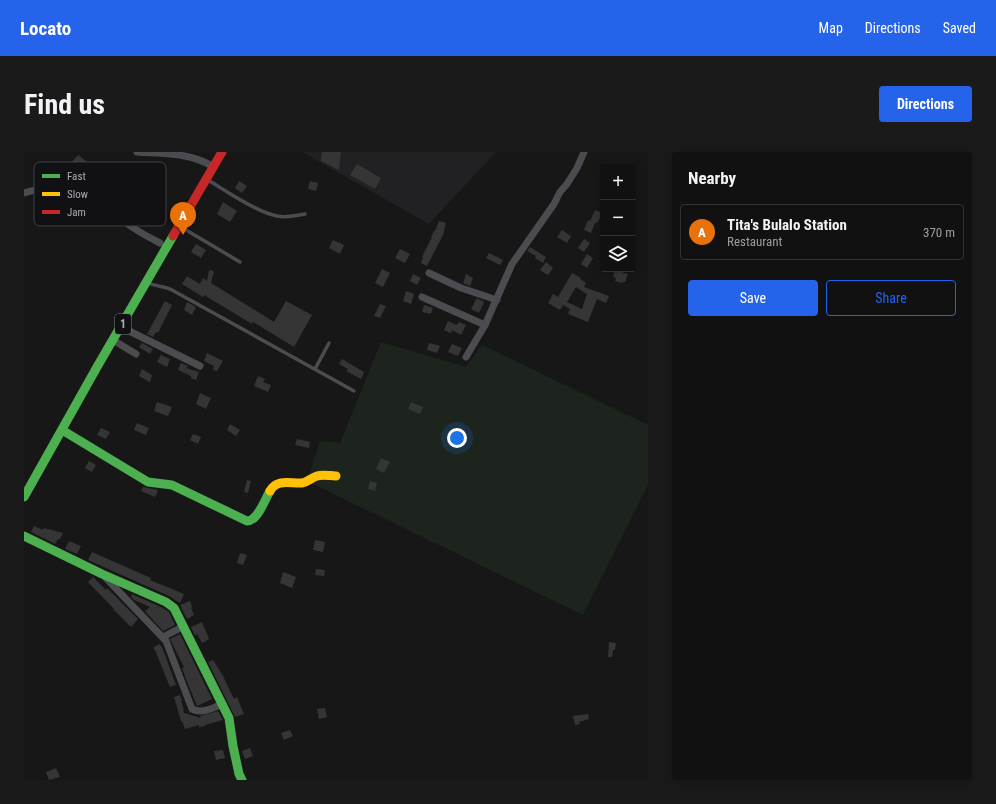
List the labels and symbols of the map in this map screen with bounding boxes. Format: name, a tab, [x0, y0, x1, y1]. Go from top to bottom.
legend	[34, 162, 166, 226]
text: Fast	[67, 170, 86, 183]
text: Slow	[67, 188, 88, 201]
pin: A	[170, 202, 196, 235]
text: Jam	[67, 206, 86, 219]
road number: 1	[115, 314, 131, 334]
your location	[447, 428, 467, 448]

